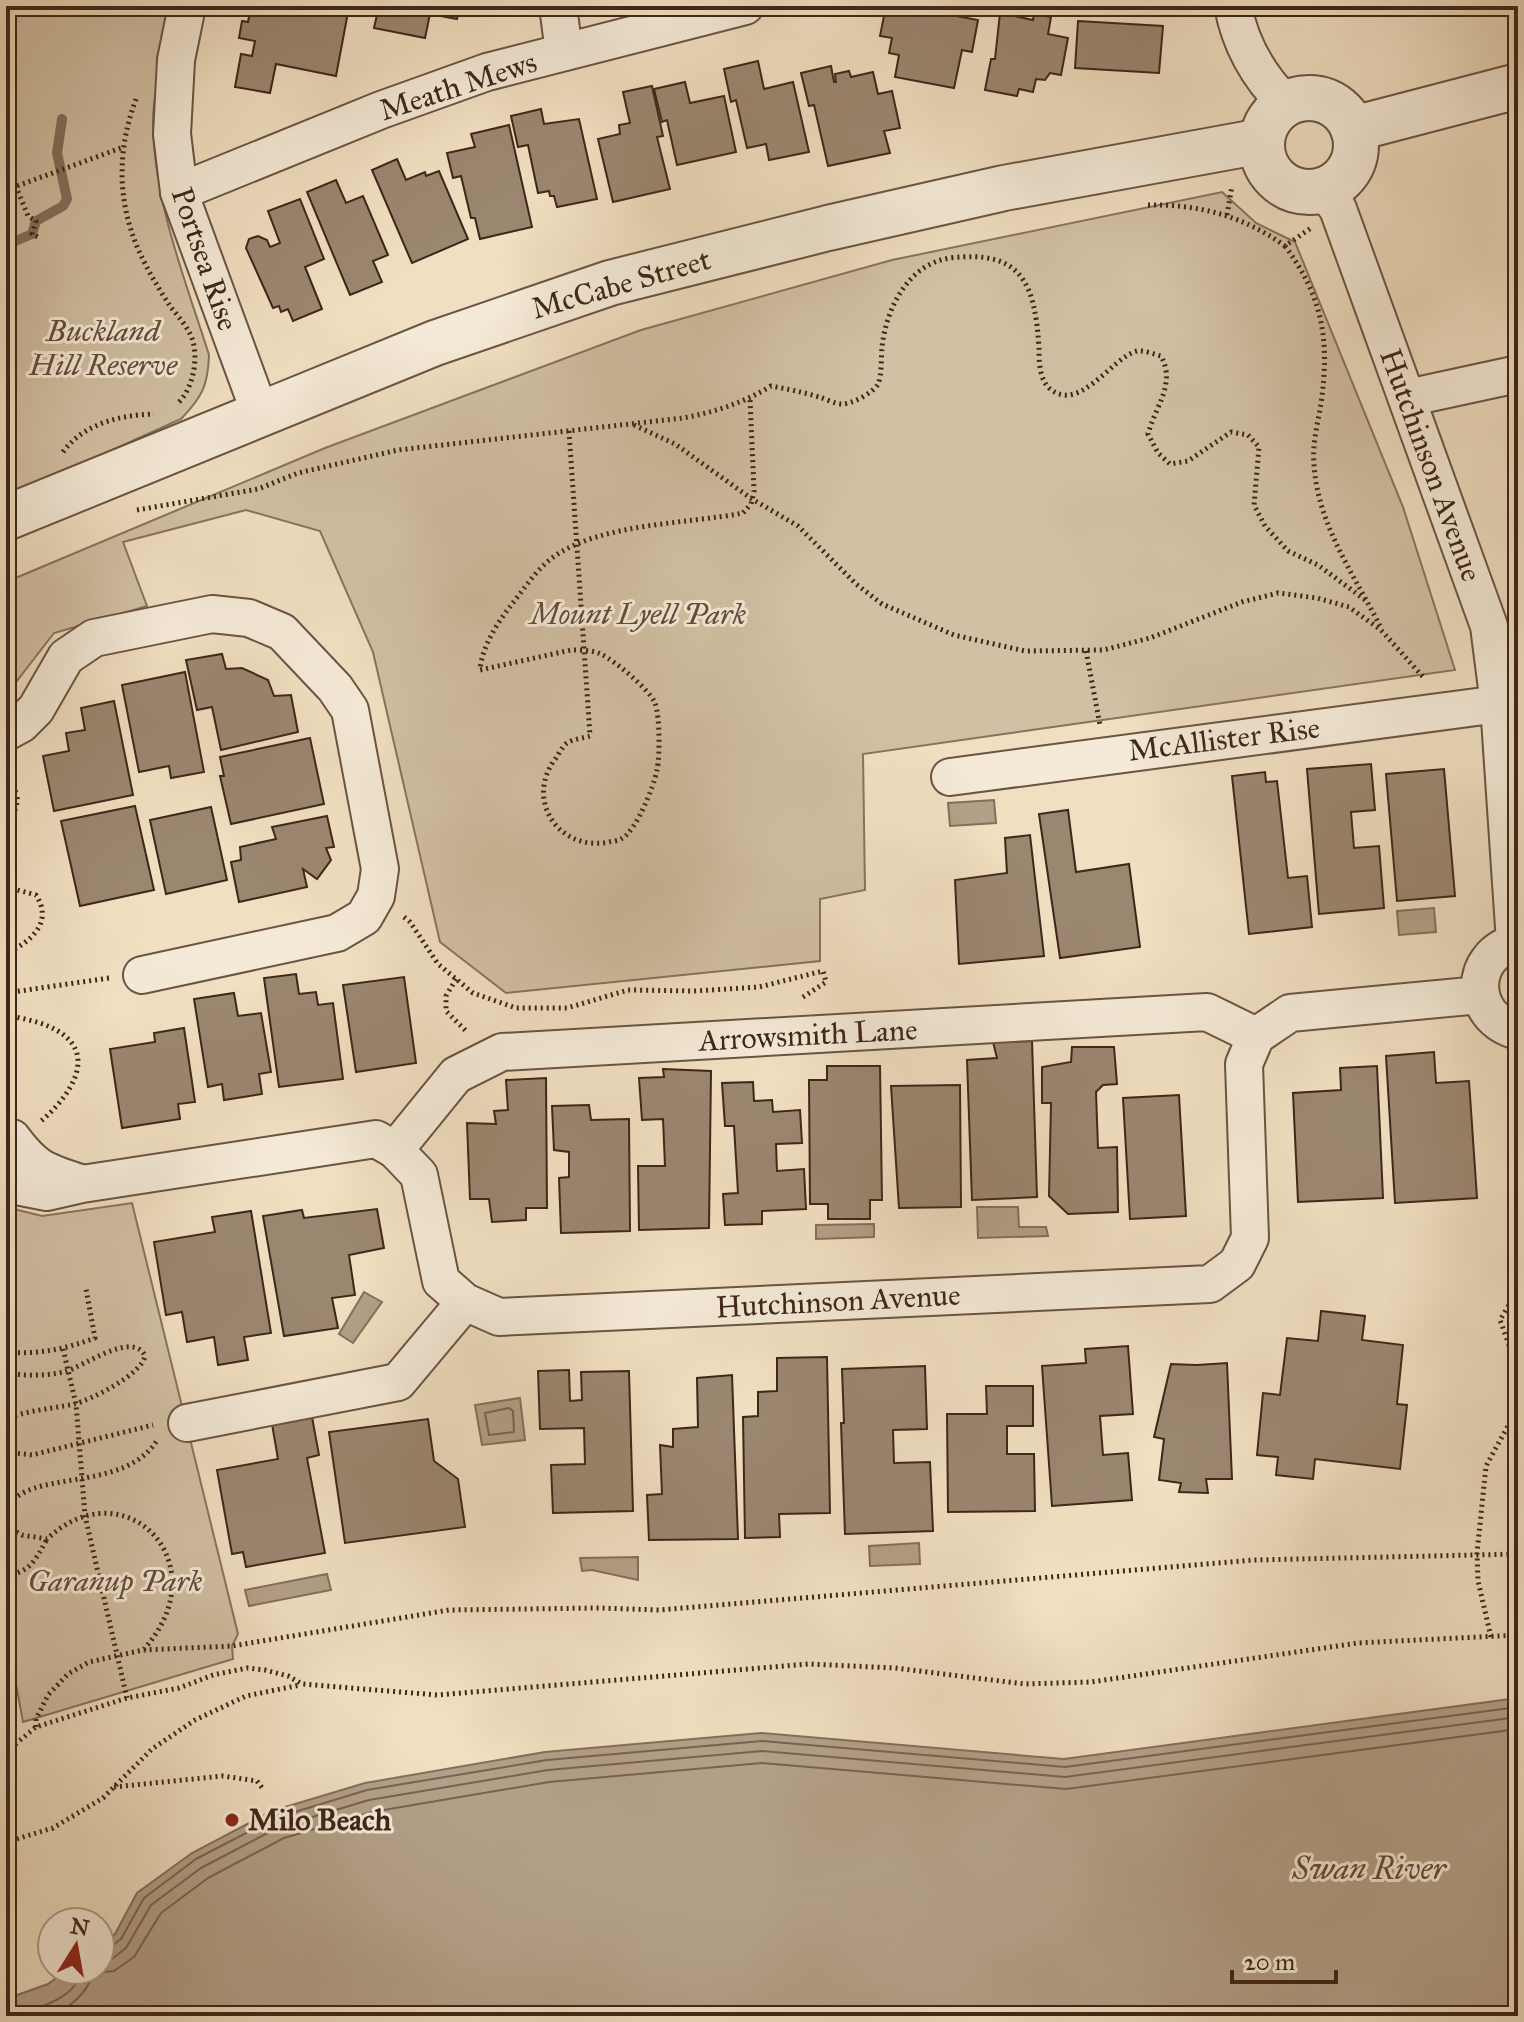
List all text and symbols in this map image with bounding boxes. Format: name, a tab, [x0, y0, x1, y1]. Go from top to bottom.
street label: Meath Mews	[375, 44, 541, 128]
street label: Portsea Rise	[164, 183, 246, 335]
street label: McCabe Street	[527, 241, 715, 327]
park label: Buckland Hill Reserve	[28, 313, 178, 383]
street label: Hutchinson Avenue	[1372, 344, 1490, 586]
park label: Mount Lyell Park	[527, 596, 746, 632]
street label: McAllister Rise	[1126, 709, 1322, 769]
street label: Arrowsmith Lane	[696, 1011, 918, 1059]
street label: Hutchinson Avenue	[715, 1277, 961, 1325]
park label: Garanup Park	[28, 1563, 202, 1600]
place label: Milo Beach	[248, 1802, 392, 1838]
marker: Milo Beach	[223, 1811, 241, 1829]
water label: Swan River	[1291, 1849, 1447, 1888]
north arrow	[36, 1906, 116, 1986]
text: N	[68, 1912, 92, 1942]
scale bar	[1232, 1934, 1336, 1984]
text: 20 m	[1244, 1947, 1295, 1977]

